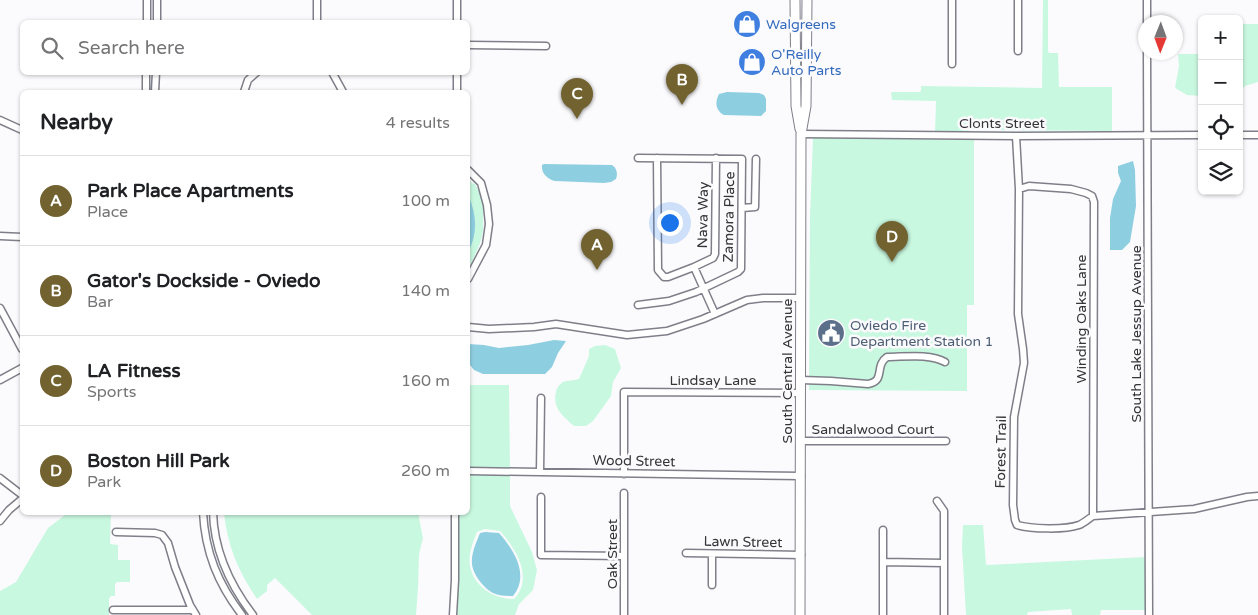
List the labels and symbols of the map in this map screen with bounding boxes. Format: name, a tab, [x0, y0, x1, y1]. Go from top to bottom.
shop icon: Walgreens	[732, 9, 762, 39]
north arrow	[1138, 15, 1183, 60]
place label: Walgreens	[766, 16, 836, 33]
place label: O'Reilly Auto Parts	[771, 46, 842, 79]
shop icon: O'Reilly Auto Parts	[737, 47, 767, 77]
pin: B	[666, 64, 698, 105]
pin: C	[561, 78, 593, 119]
street label: Clonts Street	[959, 115, 1046, 132]
street label: Zamora Place	[720, 171, 738, 263]
street label: Nava Way	[694, 181, 712, 248]
your location	[657, 210, 683, 236]
pin: D	[876, 221, 908, 262]
pin: A	[581, 229, 613, 270]
street label: South Lake Jessup Avenue	[1128, 245, 1145, 423]
street label: Winding Oaks Lane	[1073, 255, 1090, 383]
street label: South Central Avenue	[779, 299, 796, 443]
place label: Oviedo Fire Department Station 1	[850, 317, 993, 350]
public building icon: Oviedo Fire Department Station 1	[816, 318, 846, 348]
street label: Lindsay Lane	[670, 372, 757, 389]
street label: Forest Trail	[992, 415, 1010, 489]
street label: Sandalwood Court	[812, 421, 935, 438]
street label: Wood Street	[592, 452, 676, 470]
street label: Oak Street	[604, 518, 621, 589]
street label: Lawn Street	[703, 533, 783, 551]

